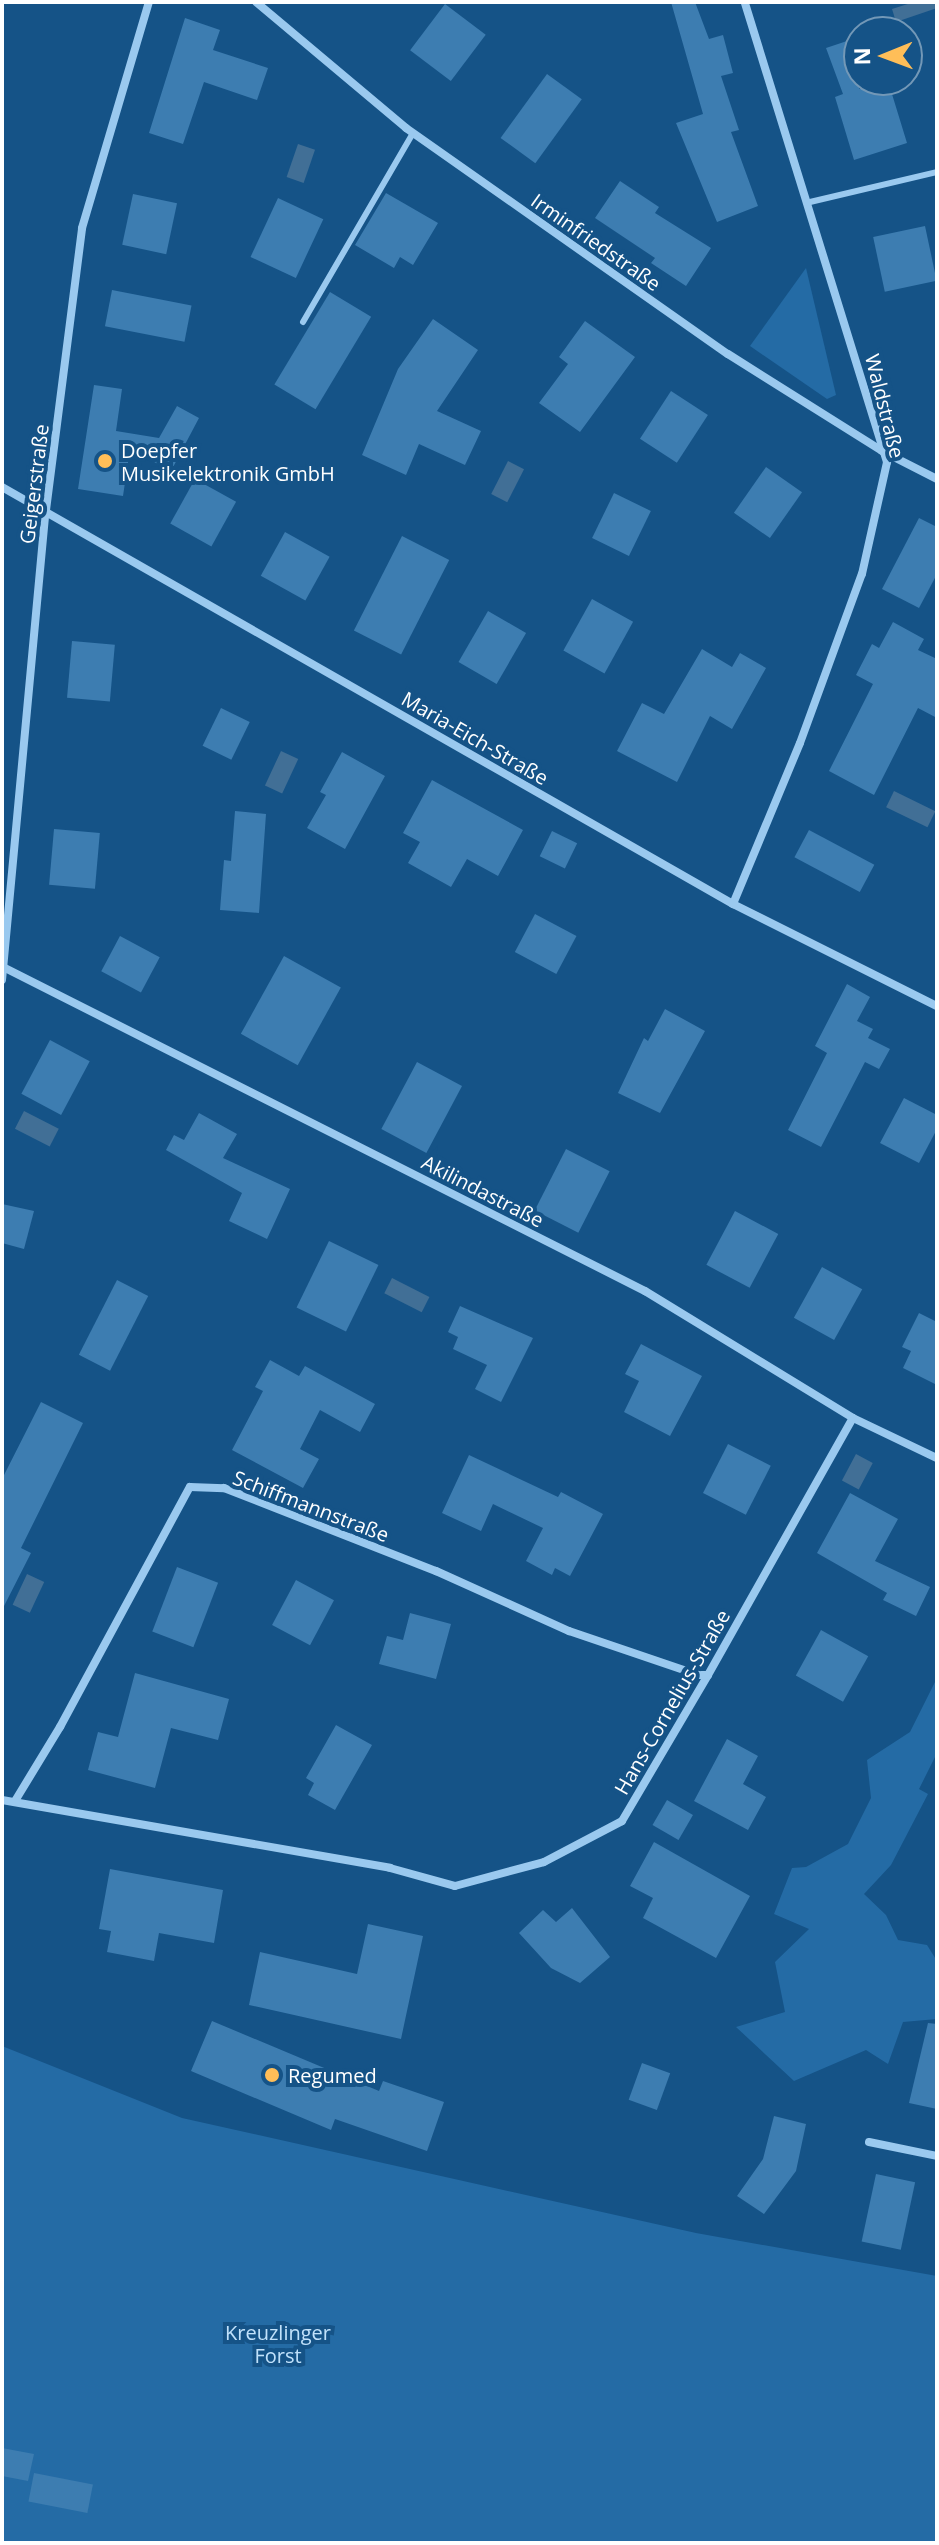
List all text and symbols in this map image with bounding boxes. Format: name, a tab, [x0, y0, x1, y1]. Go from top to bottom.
north arrow	[843, 16, 923, 96]
text: N	[846, 47, 876, 66]
street label: Irminfriedstraße	[527, 188, 665, 296]
street label: Waldstraße	[860, 351, 910, 461]
street label: Geigerstraße	[15, 423, 53, 545]
place label: Doepfer Musikelektronik GmbH	[121, 438, 335, 485]
marker: Doepfer Musikelektronik GmbH	[96, 452, 114, 470]
street label: Maria-Eich-Straße	[397, 686, 553, 790]
street label: Akilindastraße	[418, 1150, 548, 1232]
street label: Schiffmannstraße	[230, 1465, 392, 1547]
street label: Hans-Cornelius-Straße	[609, 1605, 735, 1799]
place label: Regumed	[288, 2063, 377, 2087]
marker: Regumed	[263, 2066, 281, 2084]
park label: Kreuzlinger Forst	[225, 2320, 331, 2367]

